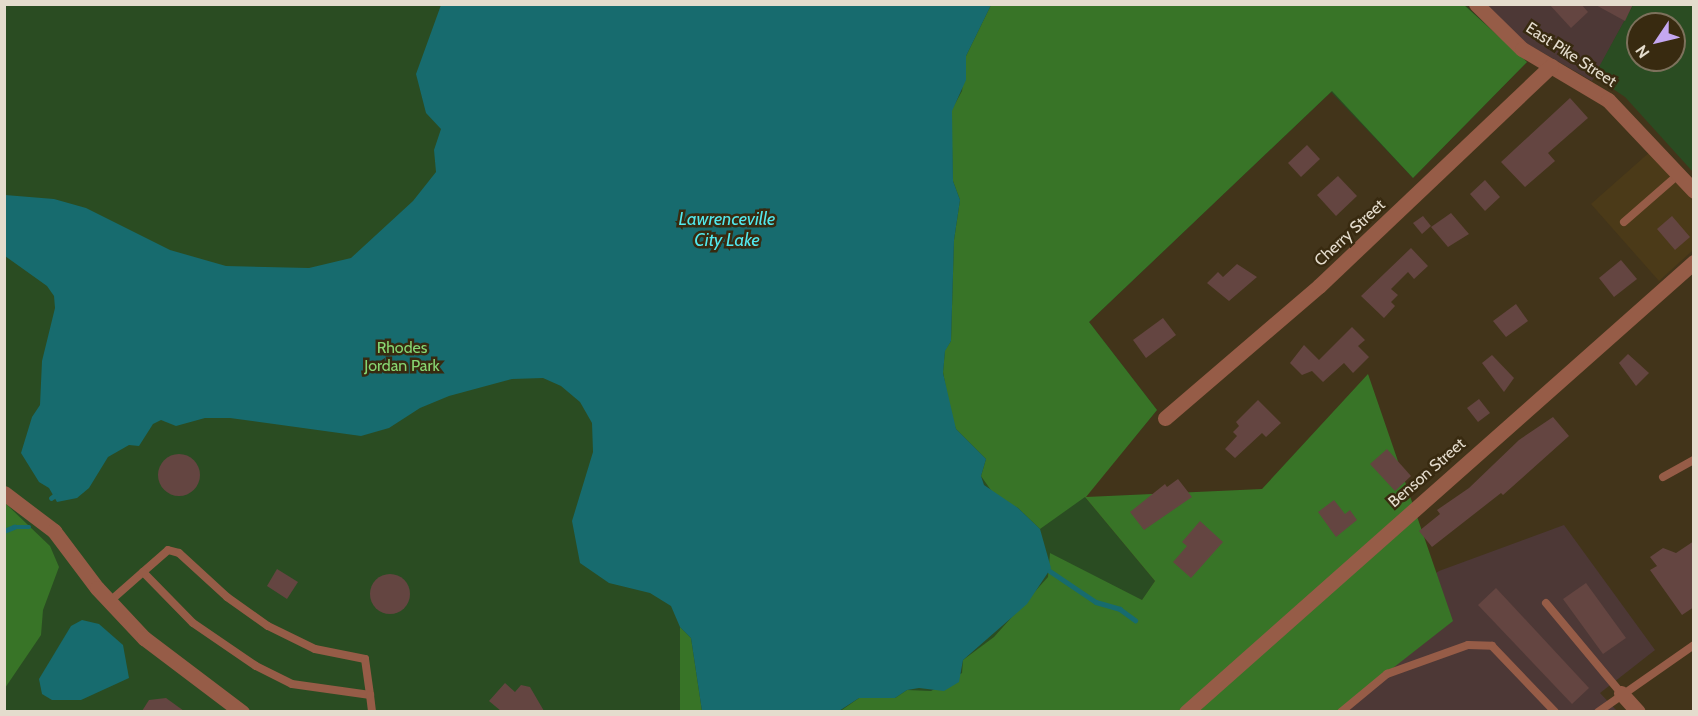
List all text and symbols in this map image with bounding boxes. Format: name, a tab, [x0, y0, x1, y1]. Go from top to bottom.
north arrow	[1626, 12, 1686, 72]
street label: East Pike Street	[1522, 19, 1620, 91]
text: N	[1631, 41, 1654, 62]
street label: Cherry Street	[1311, 195, 1389, 271]
water label: Lawrenceville City Lake	[679, 209, 775, 252]
park label: Rhodes Jordan Park	[364, 338, 440, 376]
street label: Benson Street	[1385, 434, 1469, 512]

